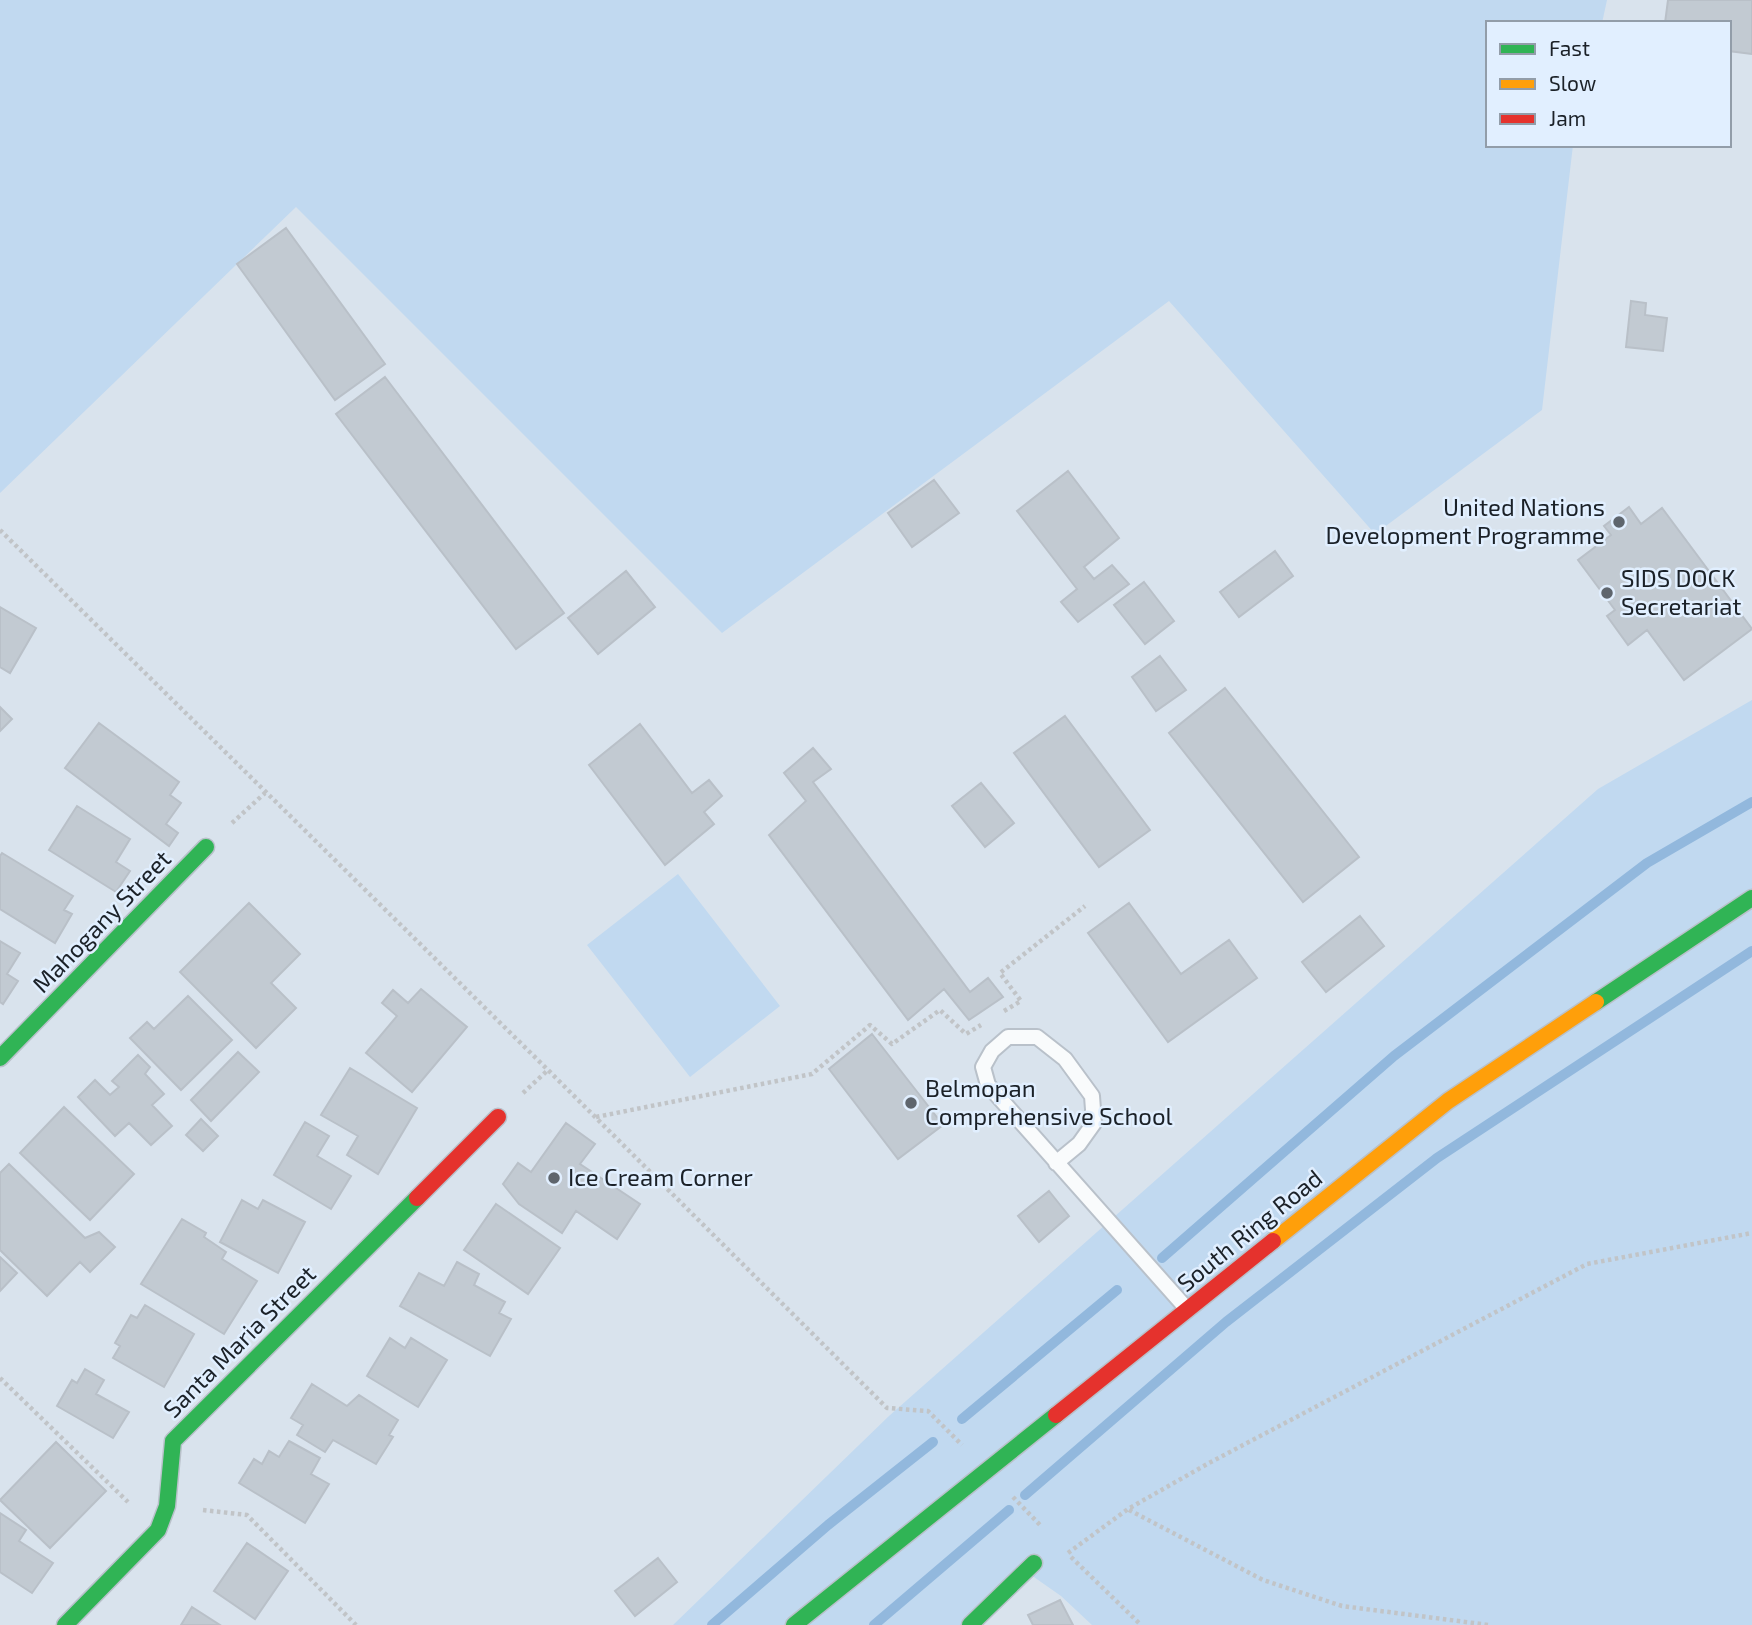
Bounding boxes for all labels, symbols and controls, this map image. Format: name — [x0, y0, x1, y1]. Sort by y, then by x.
legend — [1486, 21, 1731, 147]
text: Fast — [1549, 35, 1590, 60]
text: Slow — [1549, 70, 1596, 95]
text: Jam — [1549, 105, 1586, 130]
place label: United Nations Development Programme — [1326, 492, 1605, 549]
marker: United Nations Development Programme — [1611, 514, 1627, 530]
place label: SIDS DOCK Secretariat — [1621, 563, 1742, 620]
marker: SIDS DOCK Secretariat — [1599, 585, 1615, 601]
street label: Mahogany Street — [26, 844, 176, 998]
place label: Belmopan Comprehensive School — [925, 1073, 1173, 1130]
marker: Belmopan Comprehensive School — [903, 1095, 919, 1111]
place label: Ice Cream Corner — [568, 1162, 753, 1191]
street label: South Ring Road — [1171, 1163, 1327, 1297]
marker: Ice Cream Corner — [546, 1170, 562, 1186]
street label: Santa Maria Street — [157, 1259, 321, 1423]

